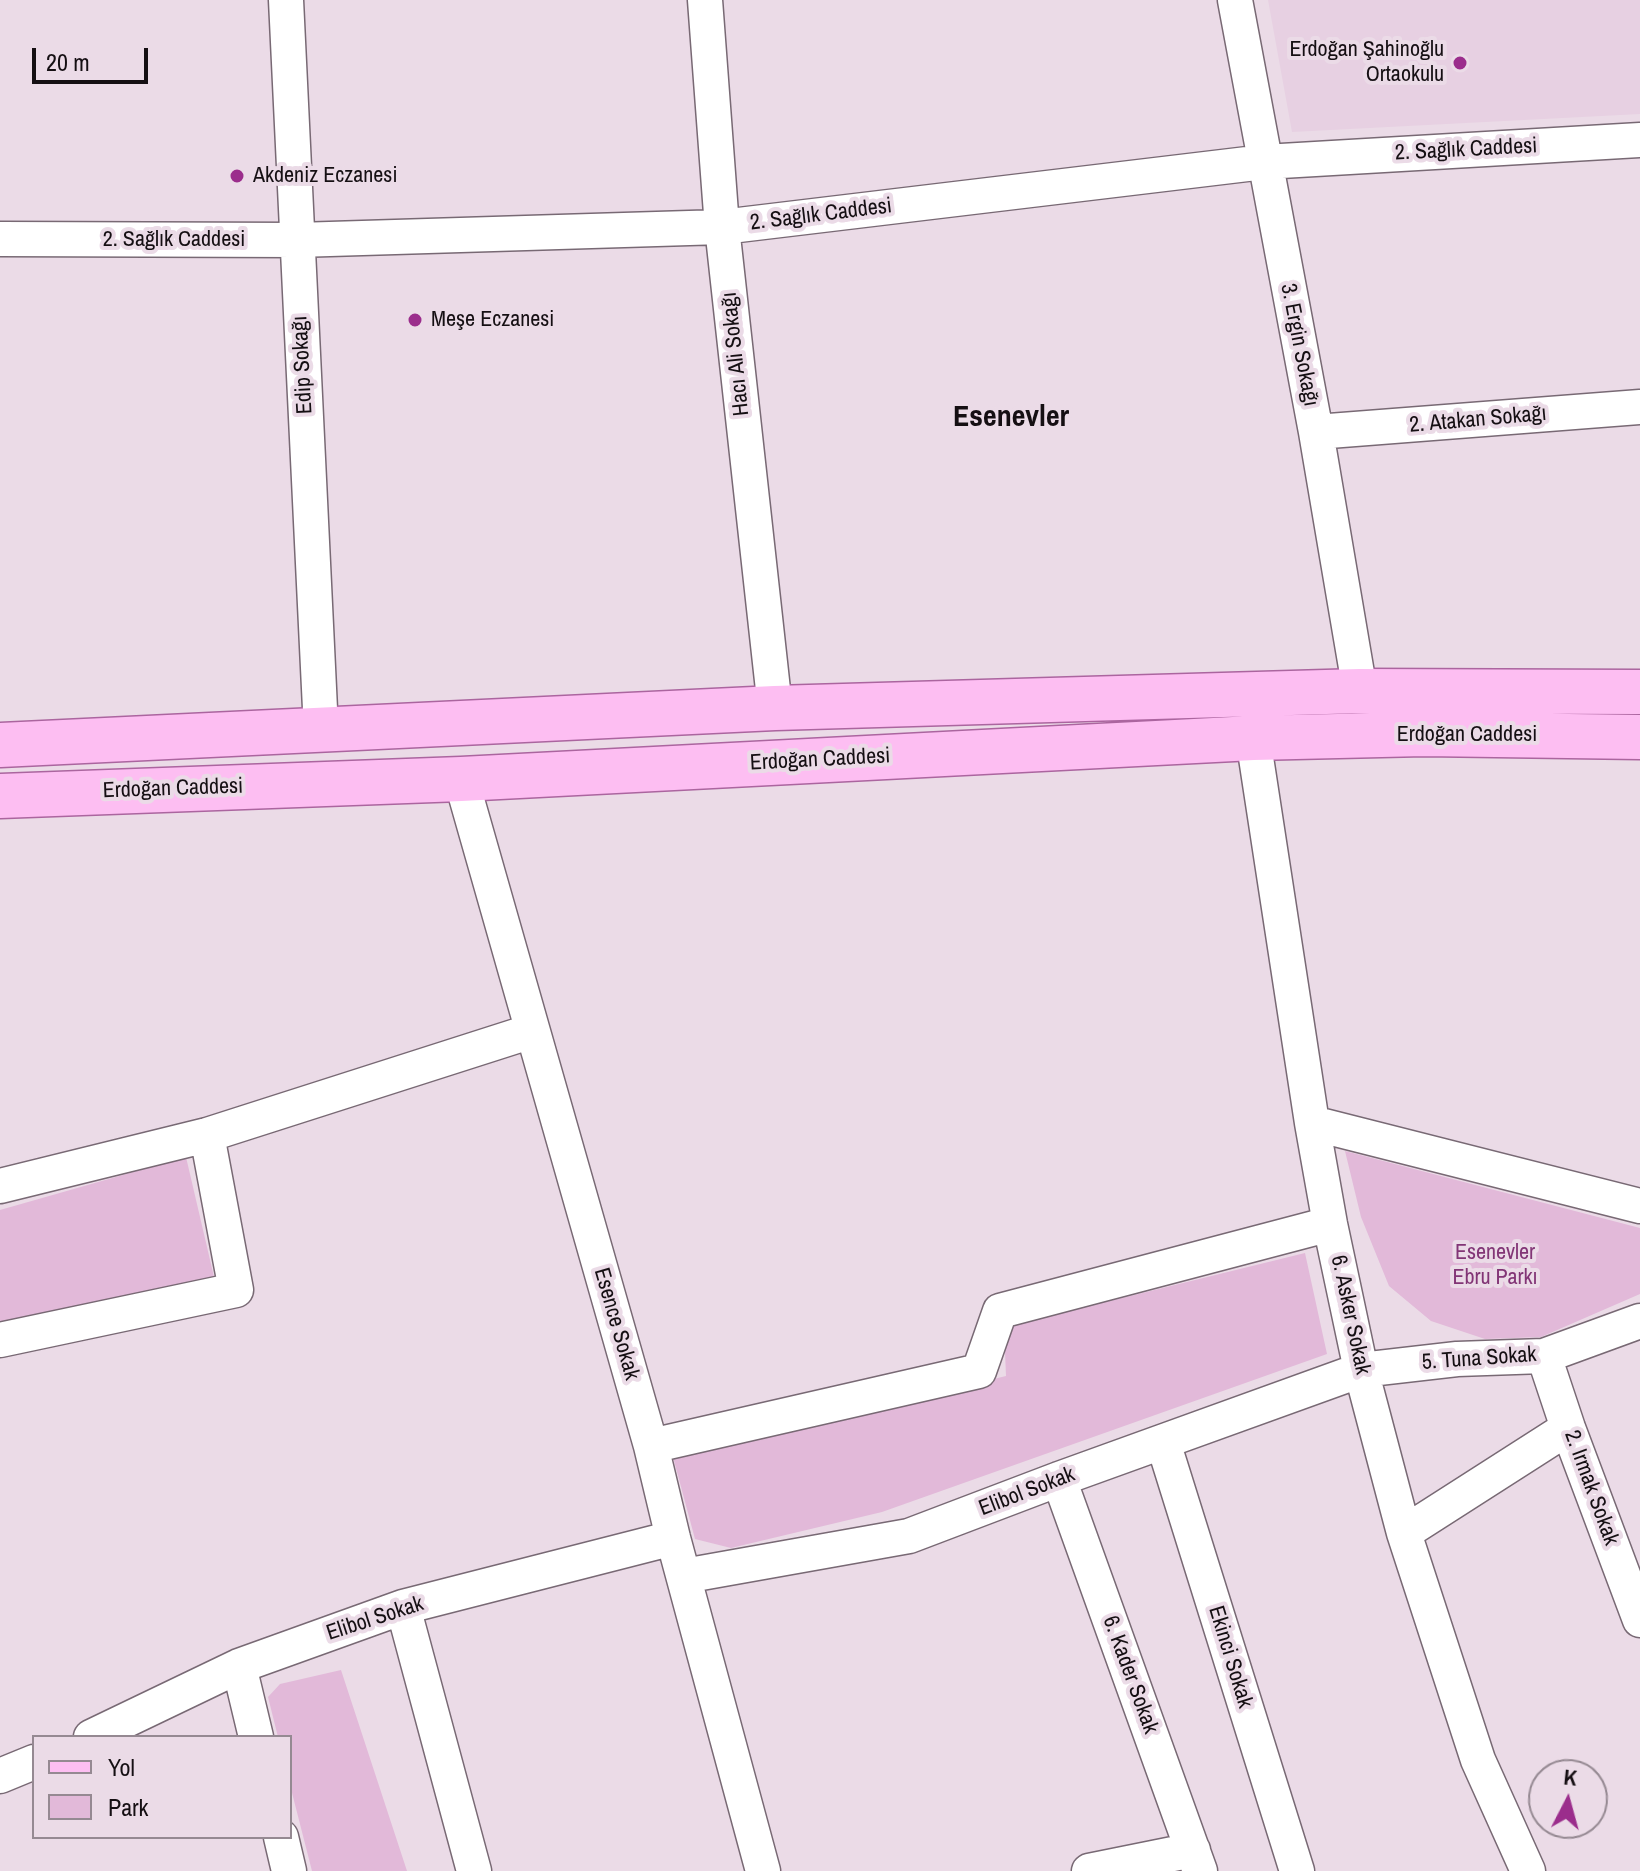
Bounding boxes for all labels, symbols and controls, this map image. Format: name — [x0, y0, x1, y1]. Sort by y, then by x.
scale bar — [36, 32, 152, 82]
place label: Erdoğan Şahinoğlu Ortaokulu — [1290, 37, 1444, 88]
text: 20 m — [46, 46, 90, 78]
marker: Erdoğan Şahinoğlu Ortaokulu — [1451, 54, 1469, 72]
street label: 2. Sağlık Caddesi — [1394, 133, 1538, 167]
place label: Akdeniz Eczanesi — [253, 163, 397, 189]
marker: Akdeniz Eczanesi — [228, 167, 246, 185]
street label: 2. Sağlık Caddesi — [749, 193, 893, 237]
street label: 2. Sağlık Caddesi — [103, 227, 245, 253]
street label: 3. Ergin Sokağı — [1274, 281, 1324, 409]
street label: Hacı Ali Sokağı — [716, 291, 756, 417]
place label: Meşe Eczanesi — [431, 307, 554, 333]
marker: Meşe Eczanesi — [406, 311, 424, 329]
street label: Edip Sokağı — [287, 315, 319, 415]
district label: Esenevler — [953, 400, 1069, 436]
street label: 2. Atakan Sokağı — [1408, 401, 1548, 439]
street label: Erdoğan Caddesi — [1397, 722, 1537, 748]
street label: Erdoğan Caddesi — [749, 743, 891, 777]
street label: Erdoğan Caddesi — [102, 773, 244, 805]
park label: Esenevler Ebru Parkı — [1452, 1240, 1538, 1292]
street label: 6. Asker Sokak — [1324, 1253, 1376, 1377]
street label: Esence Sokak — [587, 1265, 645, 1383]
street label: 5. Tuna Sokak — [1421, 1342, 1537, 1376]
street label: 2. Irmak Sokak — [1558, 1427, 1624, 1549]
street label: Elibol Sokak — [975, 1462, 1079, 1522]
street label: Elibol Sokak — [323, 1591, 427, 1647]
street label: Ekinci Sokak — [1202, 1603, 1258, 1711]
street label: 6. Kader Sokak — [1097, 1613, 1163, 1737]
legend — [32, 1735, 292, 1839]
text: Yol — [108, 1751, 135, 1783]
north arrow — [1528, 1759, 1608, 1839]
text: K — [1562, 1762, 1578, 1793]
text: Park — [108, 1791, 148, 1823]

